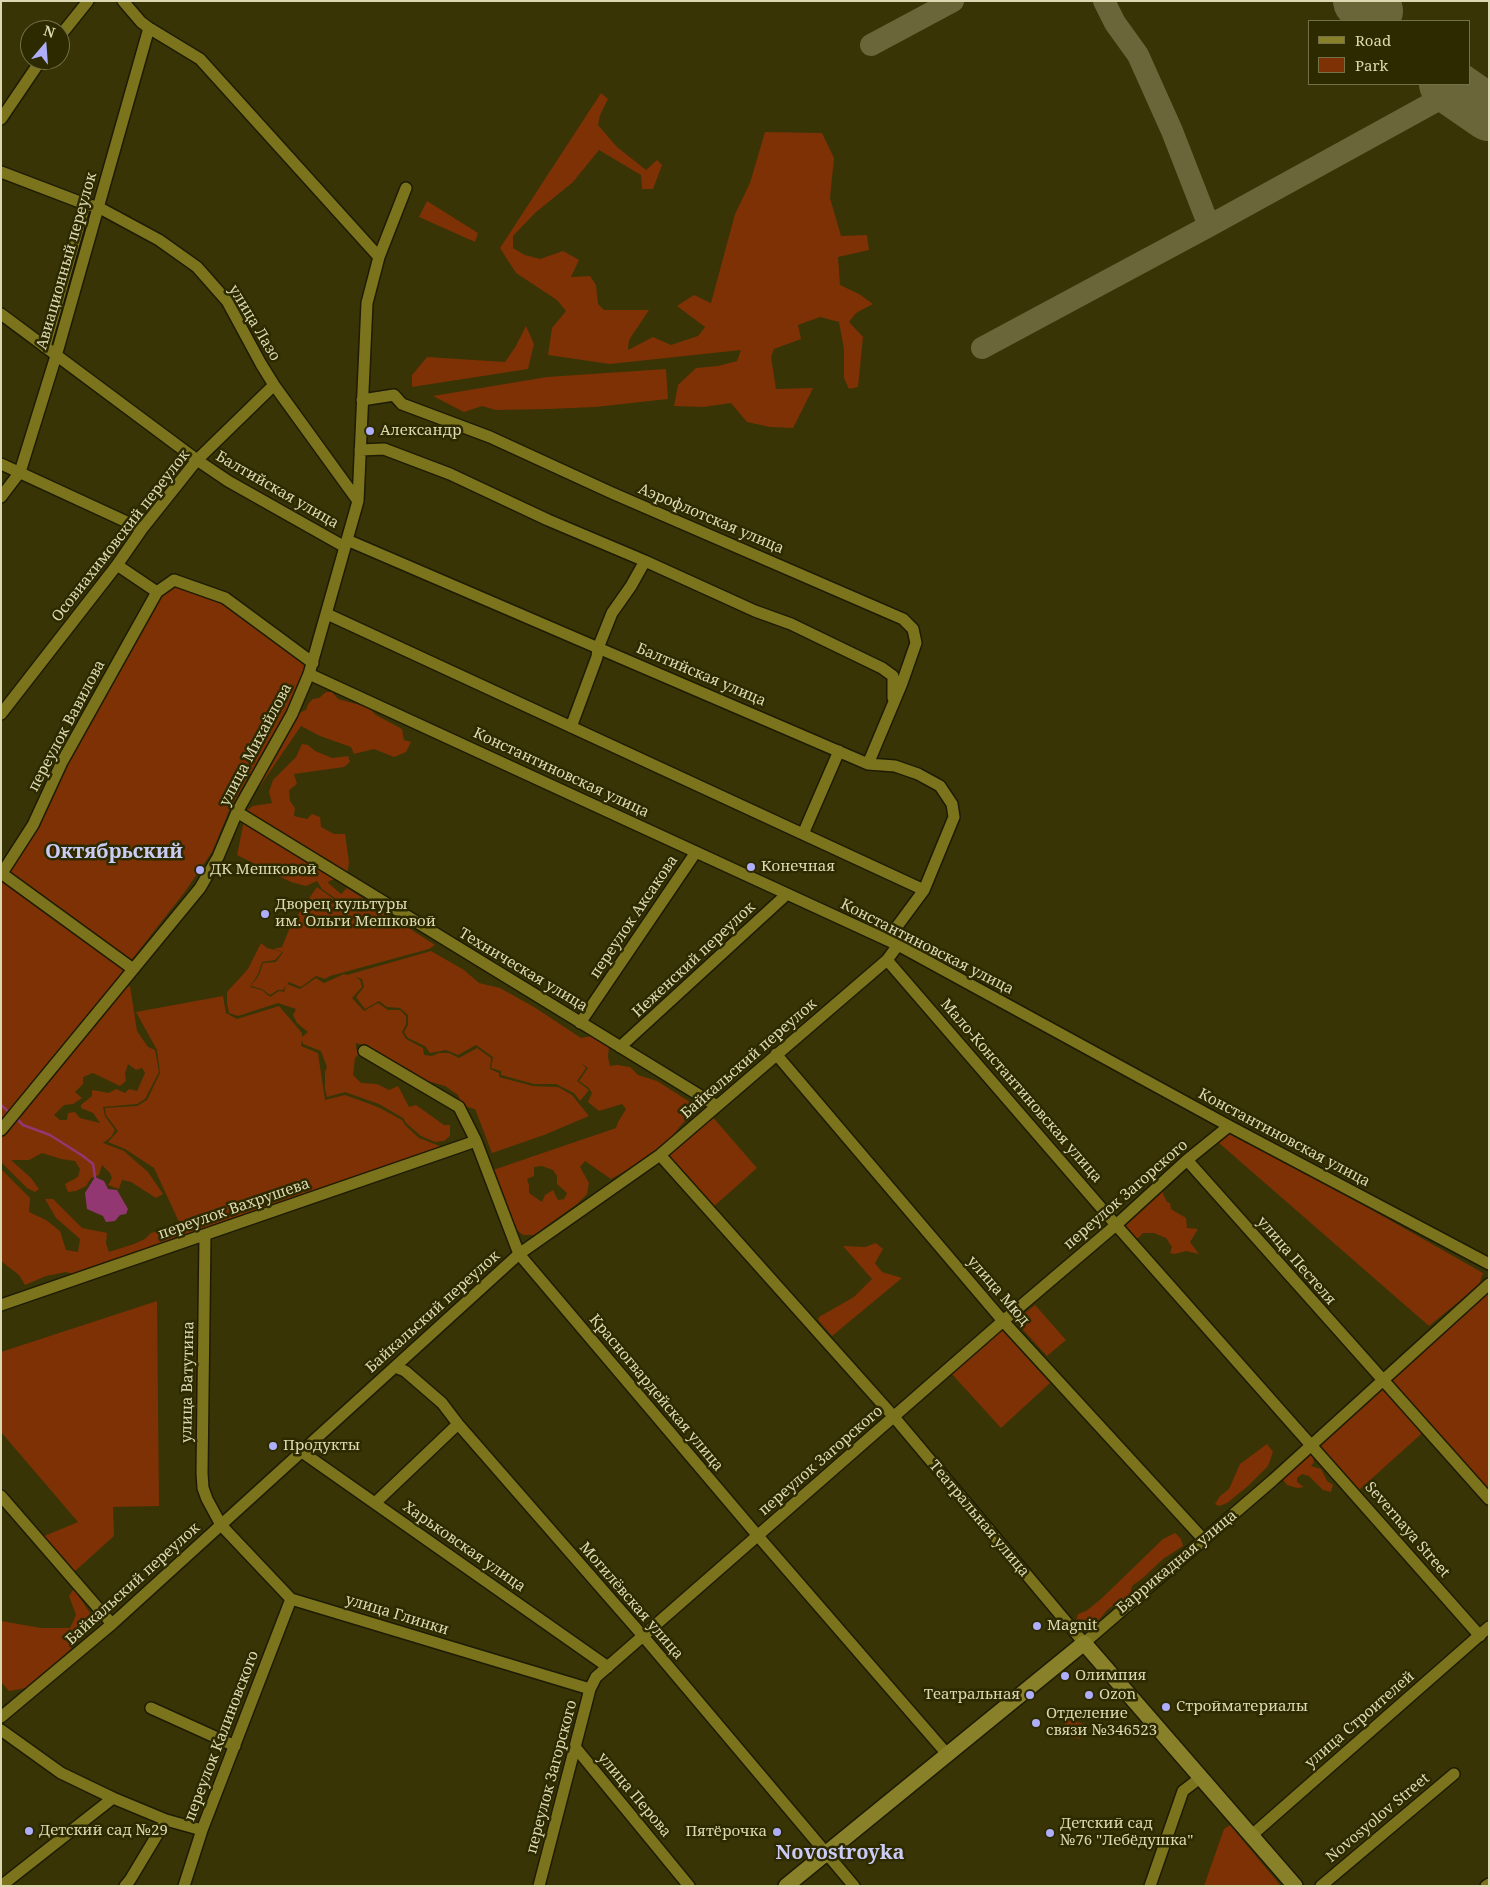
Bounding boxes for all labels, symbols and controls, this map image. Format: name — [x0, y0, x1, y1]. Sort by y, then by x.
north arrow — [20, 20, 70, 70]
text: N — [41, 20, 58, 42]
legend — [1308, 20, 1470, 85]
text: Road — [1355, 30, 1391, 50]
text: Park — [1355, 55, 1388, 75]
street label: Авиационный переулок — [33, 170, 101, 352]
street label: улица Лазо — [224, 282, 284, 364]
place label: Александр — [380, 422, 461, 440]
marker: Александр — [364, 425, 376, 437]
street label: Осовиахимовский переулок — [48, 446, 194, 626]
street label: Балтийская улица — [212, 447, 342, 533]
street label: Аэрофлотская улица — [635, 480, 787, 558]
street label: Балтийская улица — [634, 640, 768, 710]
street label: переулок Вавилова — [25, 657, 109, 795]
street label: улица Михайлова — [216, 680, 296, 810]
street label: Константиновская улица — [470, 724, 652, 822]
district label: Октябрьский — [45, 840, 183, 864]
street label: переулок Аксакова — [586, 852, 682, 982]
place label: Конечная — [761, 858, 835, 876]
place label: ДК Мешковой — [210, 861, 317, 879]
marker: Конечная — [745, 861, 757, 873]
marker: ДК Мешковой — [194, 864, 206, 876]
street label: Константиновская улица — [837, 895, 1017, 999]
place label: Дворец культуры им. Ольги Мешковой — [275, 896, 436, 931]
street label: Неженский переулок — [629, 898, 759, 1022]
marker: Дворец культуры им. Ольги Мешковой — [259, 908, 271, 920]
street label: Техническая улица — [455, 924, 591, 1016]
street label: Байкальский переулок — [677, 995, 821, 1123]
street label: Мало-Константиновская улица — [936, 996, 1106, 1186]
street label: Константиновская улица — [1195, 1085, 1373, 1191]
street label: переулок Загорского — [1060, 1136, 1192, 1254]
street label: переулок Вахрушева — [156, 1175, 312, 1243]
street label: улица Пестеля — [1253, 1213, 1339, 1309]
street label: Байкальский переулок — [362, 1247, 504, 1377]
street label: улица Мюд — [963, 1253, 1033, 1329]
street label: Красногвардейская улица — [585, 1311, 727, 1475]
street label: улица Ватутина — [178, 1321, 198, 1443]
street label: переулок Загорского — [755, 1402, 887, 1520]
place label: Продукты — [283, 1437, 360, 1455]
marker: Продукты — [267, 1440, 279, 1452]
street label: Театральная улица — [925, 1457, 1033, 1581]
street label: Severnaya Street — [1361, 1479, 1453, 1581]
street label: Харьковская улица — [399, 1498, 529, 1596]
street label: Баррикадная улица — [1113, 1506, 1241, 1618]
street label: Байкальский переулок — [62, 1519, 204, 1649]
street label: Могилёвская улица — [575, 1539, 687, 1663]
street label: улица Глинки — [343, 1591, 451, 1639]
place label: Magnit — [1047, 1617, 1097, 1635]
marker: Magnit — [1031, 1620, 1043, 1632]
street label: переулок Калиновского — [181, 1648, 263, 1824]
place label: Олимпия — [1075, 1667, 1146, 1685]
street label: улица Строителей — [1302, 1668, 1418, 1772]
marker: Олимпия — [1059, 1670, 1071, 1682]
place label: Театральная — [924, 1686, 1020, 1704]
place label: Ozon — [1099, 1686, 1136, 1704]
marker: Театральная — [1024, 1689, 1036, 1701]
marker: Ozon — [1083, 1689, 1095, 1701]
street label: переулок Загорского — [523, 1698, 581, 1856]
place label: Стройматериалы — [1176, 1698, 1308, 1716]
marker: Стройматериалы — [1160, 1701, 1172, 1713]
place label: Отделение связи №346523 — [1046, 1705, 1157, 1740]
marker: Отделение связи №346523 — [1030, 1717, 1042, 1729]
street label: улица Перова — [593, 1749, 675, 1841]
street label: Novosyolov Street — [1323, 1770, 1433, 1866]
place label: Детский сад №76 "Лебёдушка" — [1060, 1815, 1193, 1850]
place label: Детский сад №29 — [39, 1822, 168, 1840]
place label: Пятёрочка — [686, 1823, 767, 1841]
marker: Детский сад №29 — [23, 1825, 35, 1837]
marker: Пятёрочка — [771, 1826, 783, 1838]
marker: Детский сад №76 "Лебёдушка" — [1044, 1827, 1056, 1839]
district label: Novostroyka — [776, 1841, 904, 1865]

